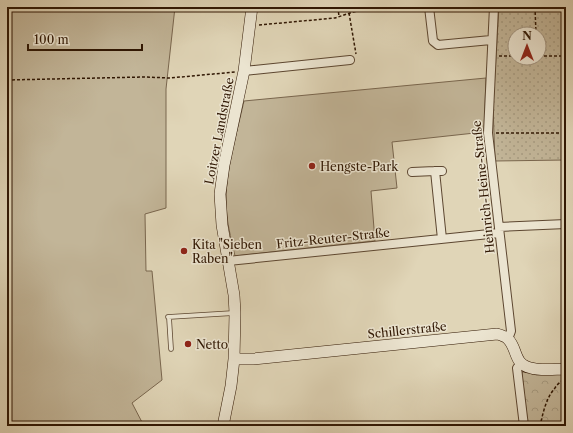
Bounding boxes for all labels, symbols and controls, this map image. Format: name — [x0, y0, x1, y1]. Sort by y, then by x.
scale bar — [28, 26, 142, 52]
north arrow — [507, 26, 547, 66]
text: N — [522, 29, 532, 43]
text: 100 m — [34, 32, 69, 47]
street label: Loitzer Landstraße — [201, 76, 237, 186]
street label: Heinrich-Heine-Straße — [469, 119, 497, 254]
place label: Hengste-Park — [320, 159, 399, 174]
marker: Hengste-Park — [307, 161, 317, 171]
street label: Fritz-Reuter-Straße — [276, 225, 391, 251]
place label: Kita "Sieben Raben" — [192, 237, 262, 266]
marker: Kita "Sieben Raben" — [179, 246, 189, 256]
street label: Schillerstraße — [367, 318, 448, 342]
place label: Netto — [196, 337, 228, 352]
marker: Netto — [183, 339, 193, 349]

